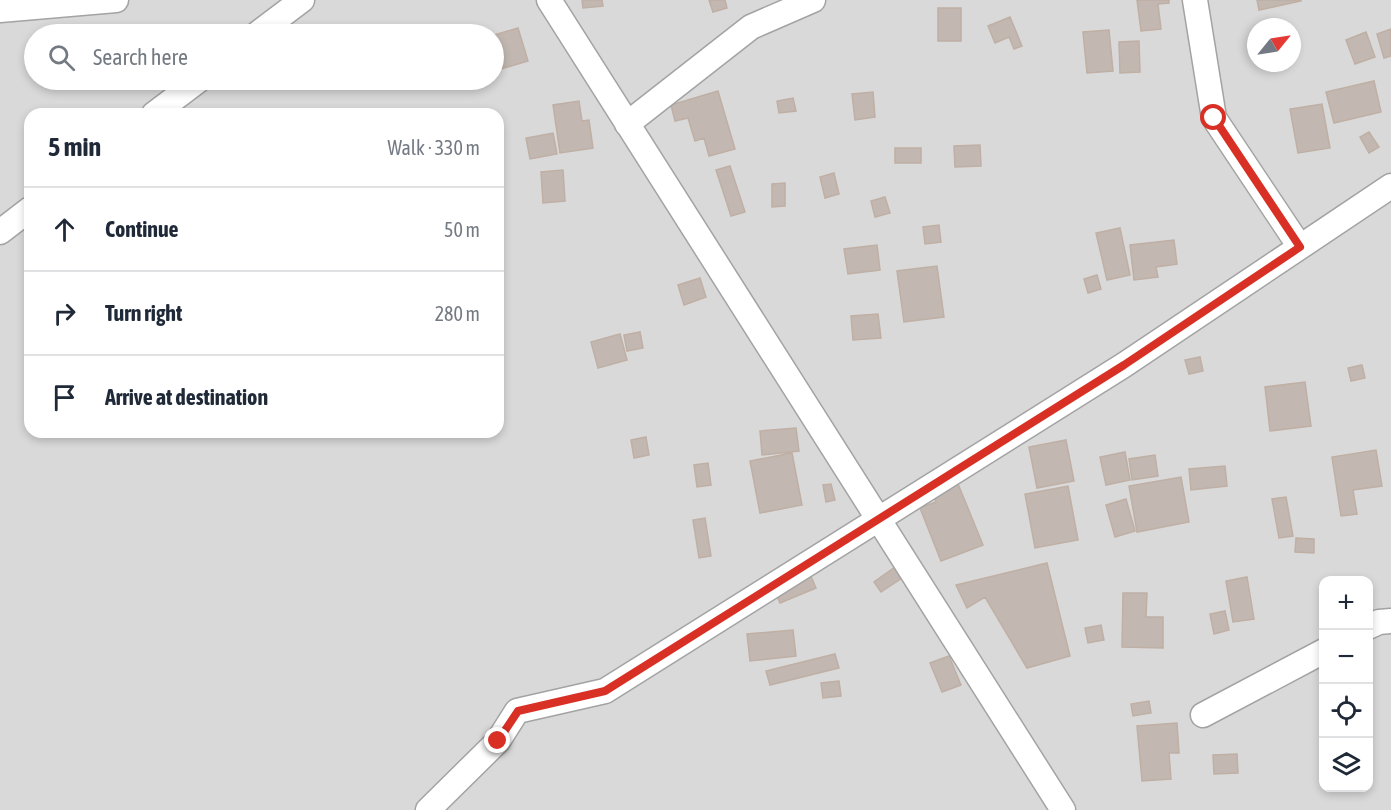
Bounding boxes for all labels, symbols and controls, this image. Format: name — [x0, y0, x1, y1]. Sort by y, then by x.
north arrow — [1247, 18, 1301, 72]
search box — [24, 24, 504, 90]
icon: search — [45, 41, 78, 74]
text: Search here — [93, 44, 188, 70]
route start — [1200, 104, 1226, 130]
text: 5 min — [48, 132, 101, 162]
text: Walk · 330 m — [388, 136, 480, 159]
icon: ahead — [48, 213, 81, 246]
text: Continue — [105, 216, 179, 242]
text: 50 m — [444, 218, 480, 241]
icon: right — [48, 297, 81, 330]
text: Turn right — [105, 300, 182, 326]
text: 280 m — [435, 302, 480, 325]
icon: arrive — [48, 381, 81, 414]
text: Arrive at destination — [105, 384, 268, 410]
map controls — [1319, 576, 1373, 792]
button: + — [1319, 576, 1373, 630]
button: − — [1319, 630, 1373, 684]
button: locate — [1319, 684, 1373, 738]
route end — [484, 727, 510, 753]
button: layers — [1319, 738, 1373, 792]

